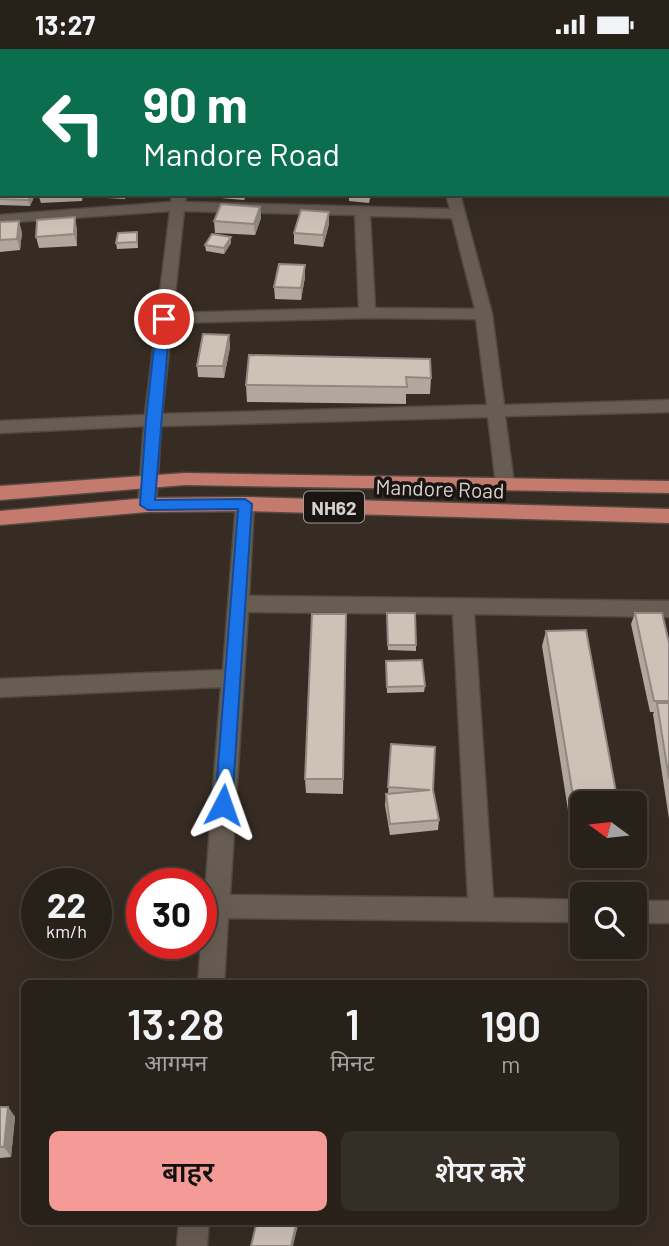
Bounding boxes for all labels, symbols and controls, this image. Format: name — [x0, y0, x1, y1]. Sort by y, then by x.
text: 13:27 — [35, 9, 95, 40]
text: 90 m — [143, 74, 248, 133]
icon: left — [28, 77, 119, 168]
text: Mandore Road — [143, 134, 340, 172]
pin — [134, 289, 194, 349]
icon: arrive — [145, 300, 183, 338]
street label: Mandore Road — [375, 473, 505, 503]
road number: NH62 — [304, 491, 364, 523]
position arrow — [186, 768, 260, 842]
north arrow — [570, 791, 648, 868]
map controls — [570, 791, 647, 959]
speed limit sign: 30 — [126, 868, 217, 959]
button: search — [570, 882, 647, 959]
text: 22 — [47, 883, 86, 925]
text: km/h — [46, 920, 87, 942]
text: 13:28 — [127, 998, 224, 1048]
text: 1 — [345, 998, 360, 1048]
text: 190 — [480, 1000, 541, 1050]
text: आगमन — [144, 1048, 207, 1076]
text: मिनट — [330, 1048, 374, 1076]
text: m — [501, 1050, 520, 1078]
button: बाहर — [49, 1131, 327, 1211]
button: शेयर करें — [341, 1131, 619, 1211]

